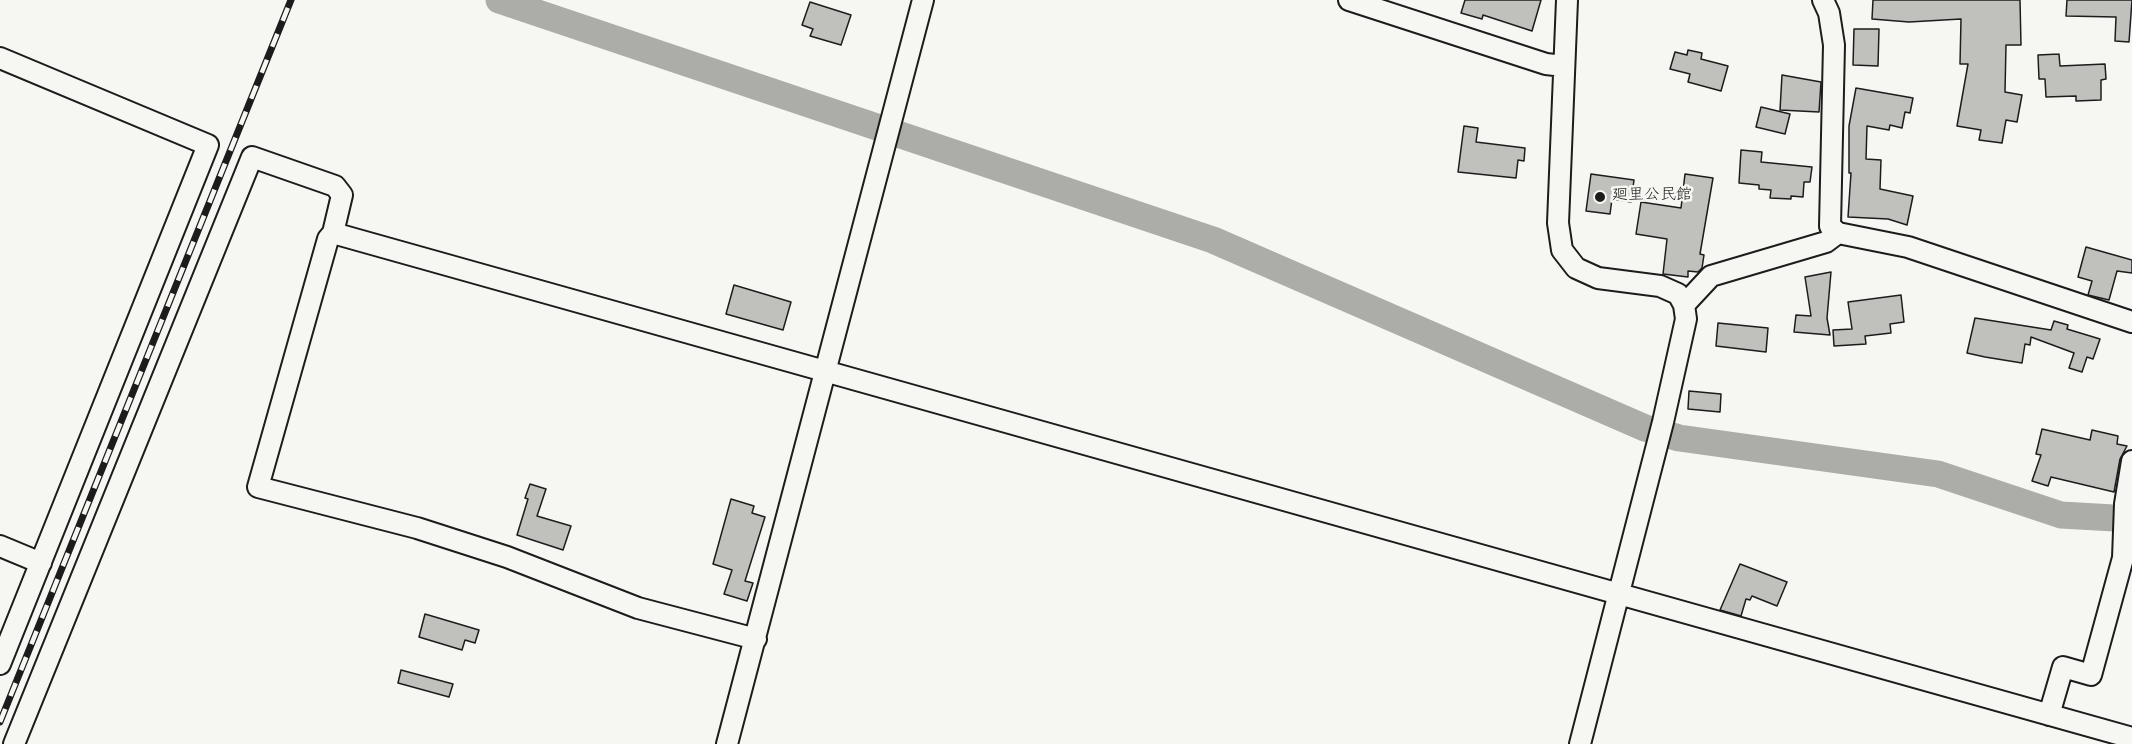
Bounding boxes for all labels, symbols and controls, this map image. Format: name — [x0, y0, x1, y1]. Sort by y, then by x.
place label: 廻里公民館 — [1612, 187, 1692, 207]
marker: 廻里公民館 — [1593, 190, 1607, 204]

